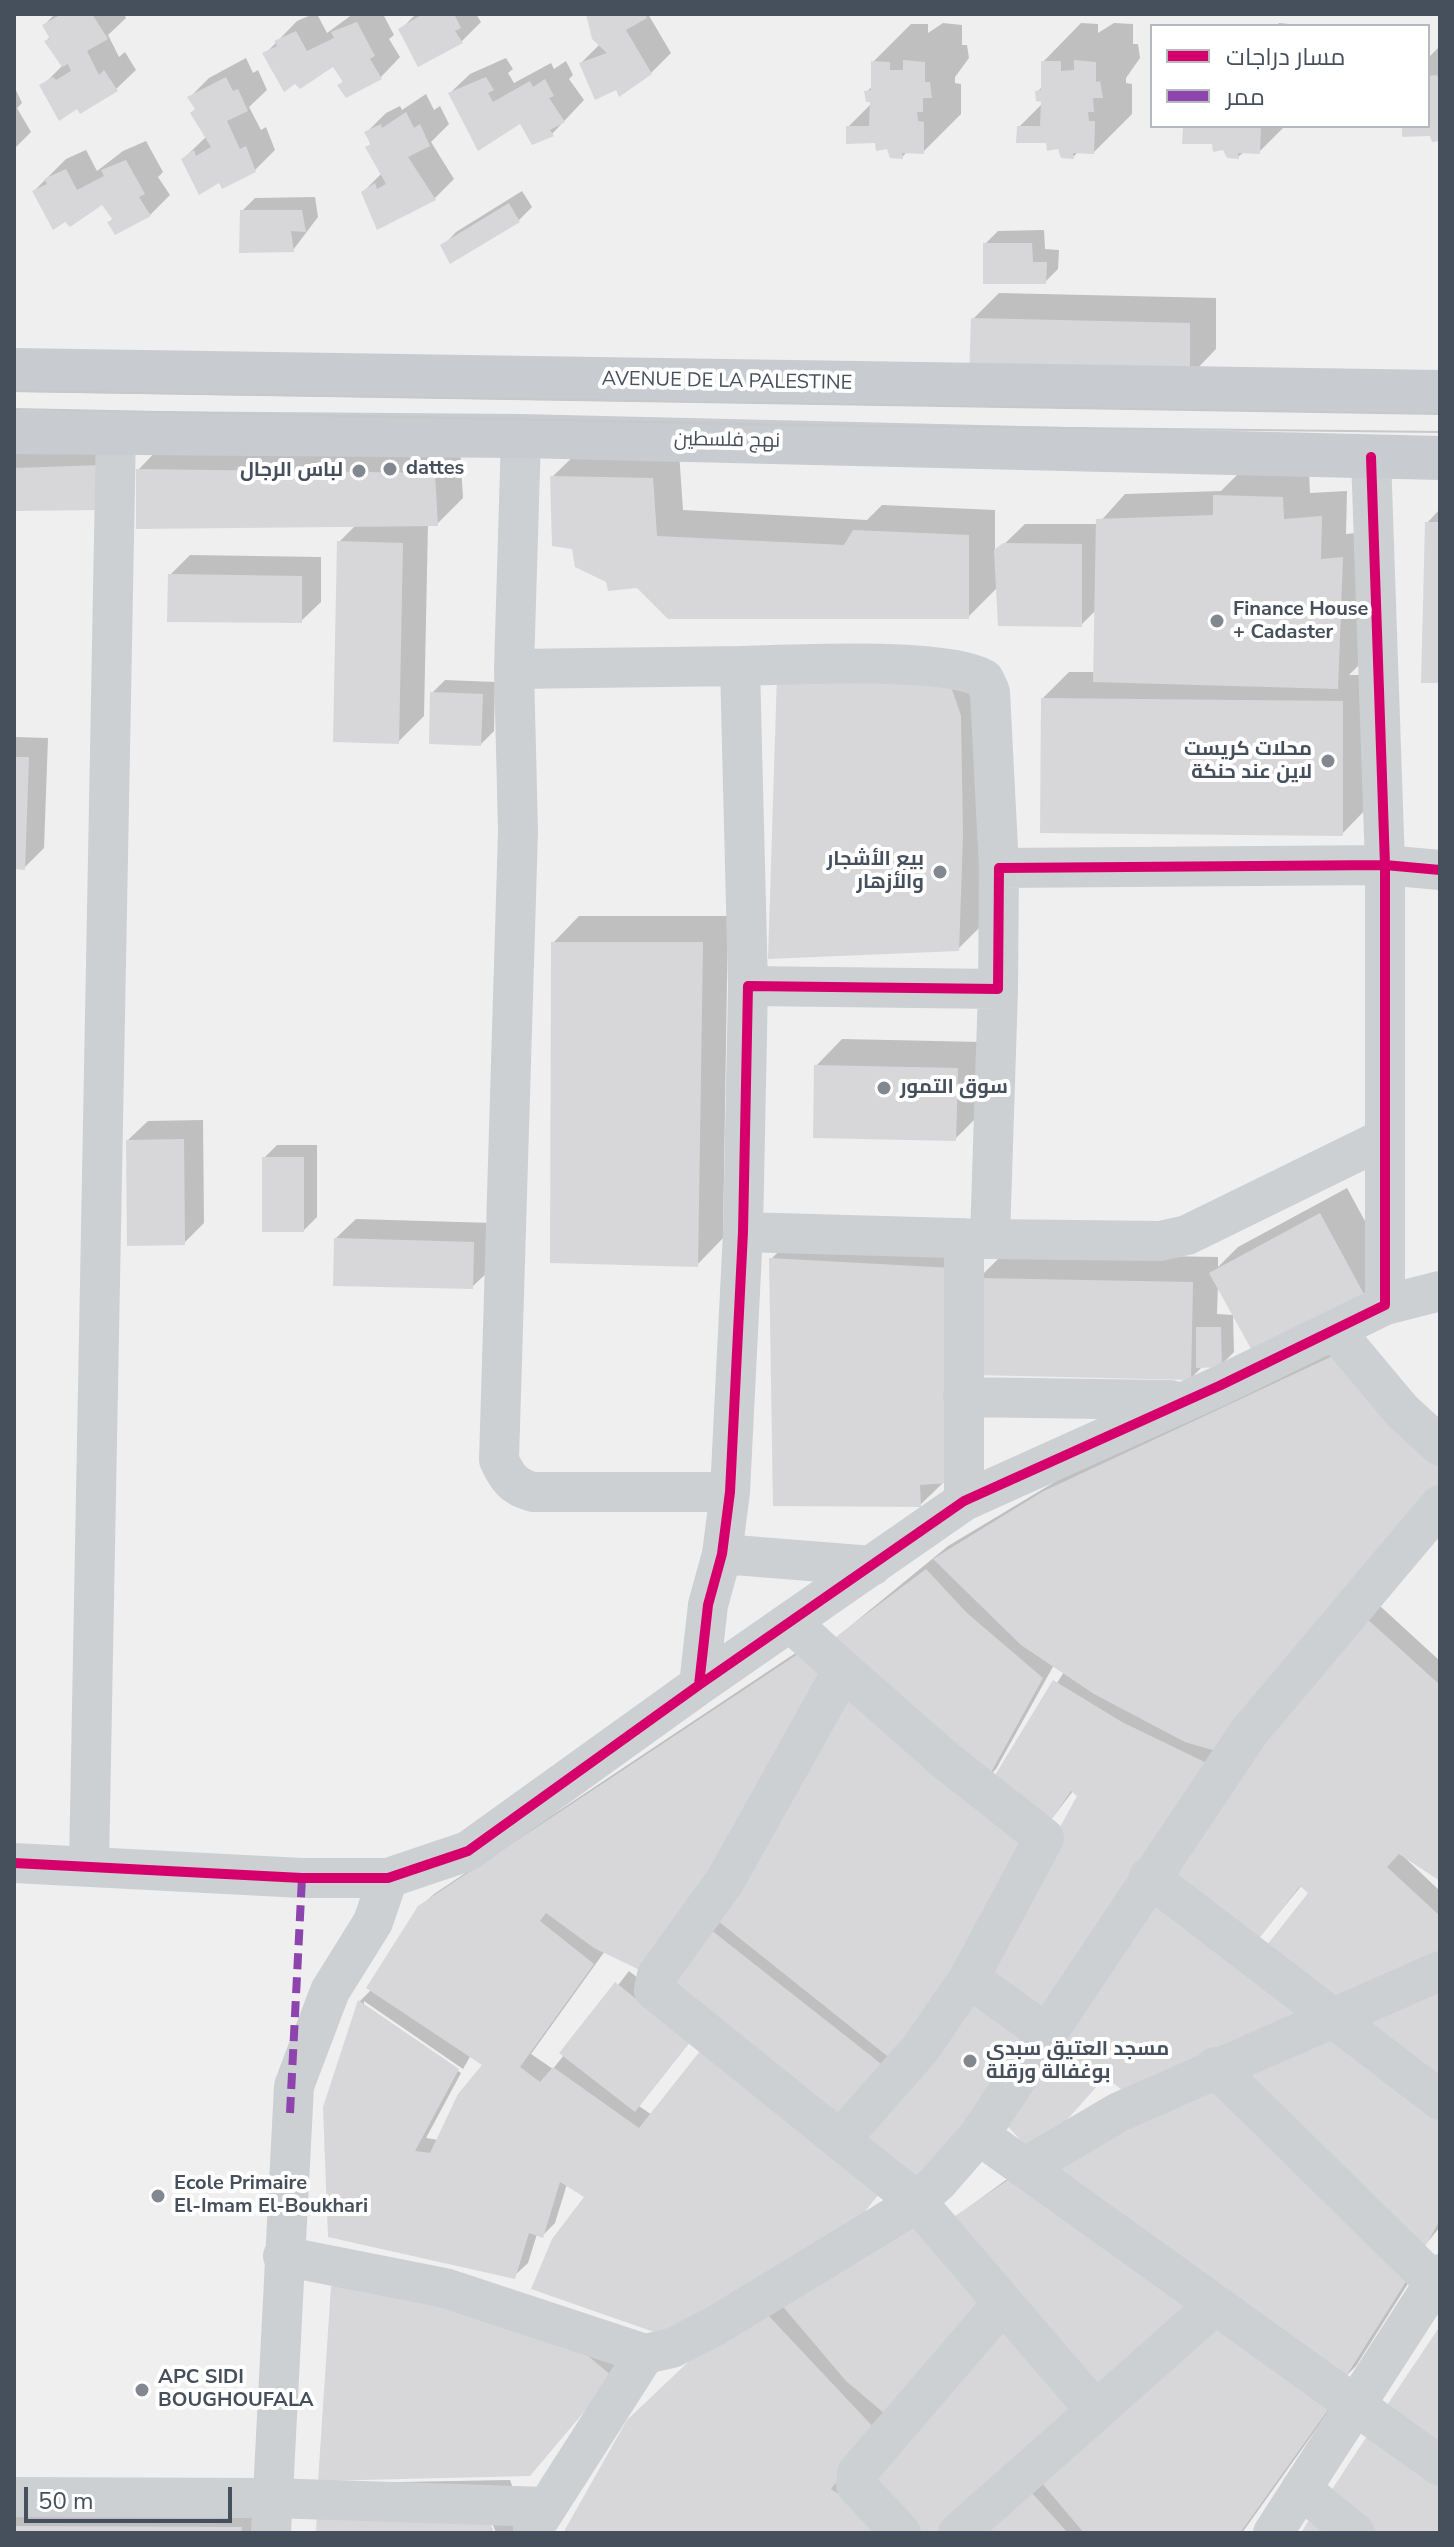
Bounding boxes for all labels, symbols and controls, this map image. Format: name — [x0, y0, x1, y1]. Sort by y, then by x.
legend — [1150, 24, 1430, 128]
text: مسار دراجات — [1226, 41, 1345, 73]
text: ممر — [1226, 81, 1265, 113]
street label: AVENUE DE LA PALESTINE — [601, 368, 853, 396]
street label: نهج فلسطين — [674, 428, 780, 454]
place label: dattes — [406, 457, 464, 481]
place label: لباس الرجال — [240, 459, 343, 483]
marker: dattes — [381, 460, 399, 478]
marker: لباس الرجال — [350, 462, 368, 480]
place label: Finance House + Cadaster — [1233, 598, 1368, 645]
marker: Finance House + Cadaster — [1208, 612, 1226, 630]
place label: محلات كريست لاين عند حنكة — [1184, 738, 1312, 785]
marker: محلات كريست لاين عند حنكة — [1319, 752, 1337, 770]
place label: بيع الأشجار والأزهار — [827, 848, 924, 895]
marker: بيع الأشجار والأزهار — [931, 863, 949, 881]
place label: سوق التمور — [900, 1076, 1008, 1100]
marker: سوق التمور — [875, 1079, 893, 1097]
place label: مسجد العتيق سبدي بوغفالة ورقلة — [986, 2038, 1169, 2085]
marker: مسجد العتيق سبدي بوغفالة ورقلة — [961, 2052, 979, 2070]
place label: Ecole Primaire El-Imam El-Boukhari — [174, 2172, 368, 2219]
marker: Ecole Primaire El-Imam El-Boukhari — [149, 2187, 167, 2205]
place label: APC SIDI BOUGHOUFALA — [158, 2366, 314, 2413]
marker: APC SIDI BOUGHOUFALA — [133, 2381, 151, 2399]
scale bar — [28, 2471, 236, 2521]
text: 50 m — [38, 2485, 94, 2517]

